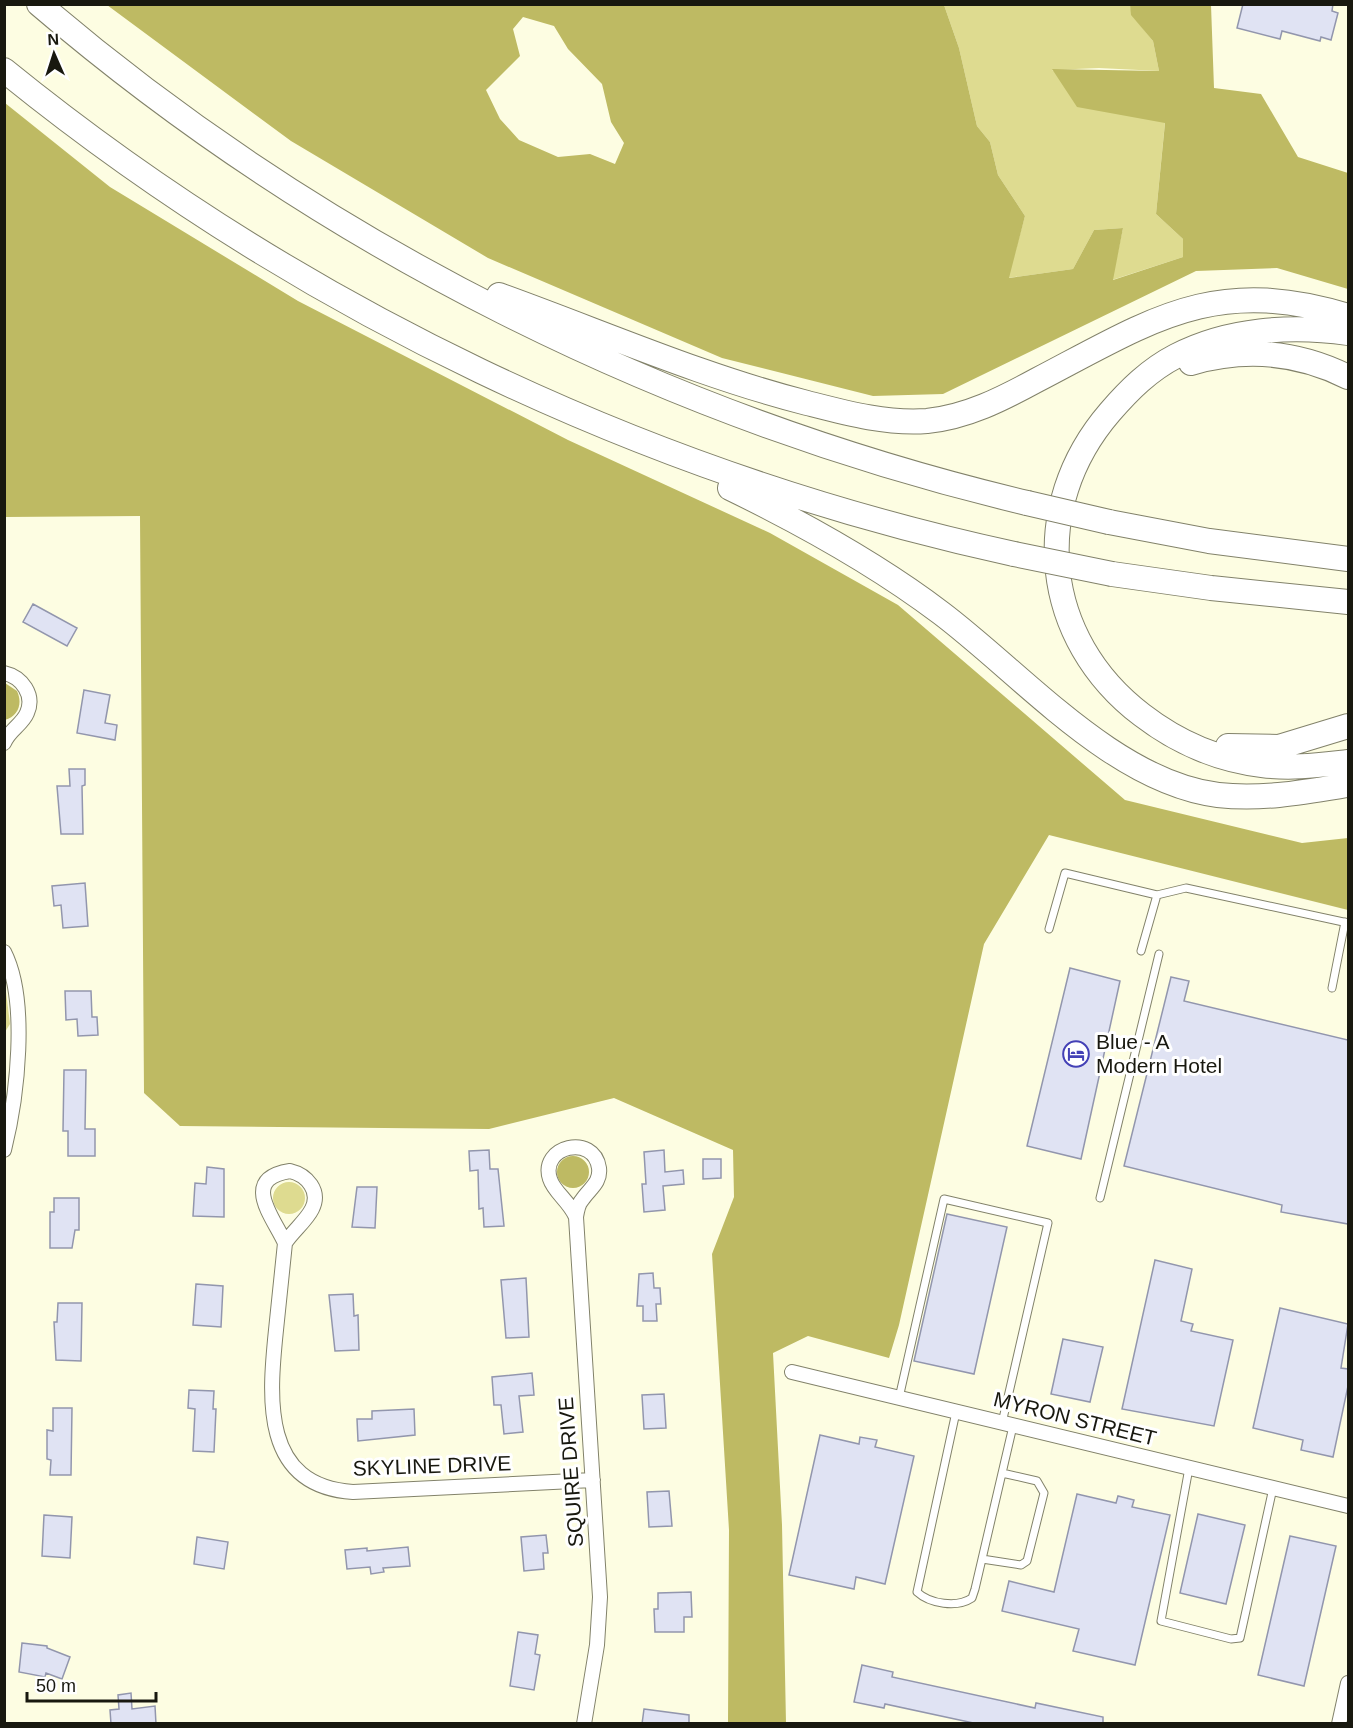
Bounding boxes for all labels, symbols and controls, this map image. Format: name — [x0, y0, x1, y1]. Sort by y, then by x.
north arrow — [24, 24, 84, 84]
text: N — [47, 31, 59, 48]
place label: Blue - A Modern Hotel — [1096, 1030, 1222, 1077]
hotel icon: Blue - A Modern Hotel — [1061, 1039, 1091, 1069]
street label: MYRON STREET — [991, 1387, 1159, 1450]
street label: SQUIRE DRIVE — [554, 1396, 587, 1548]
street label: SKYLINE DRIVE — [352, 1451, 512, 1480]
scale bar — [27, 1665, 156, 1703]
text: 50 m — [36, 1676, 76, 1696]

